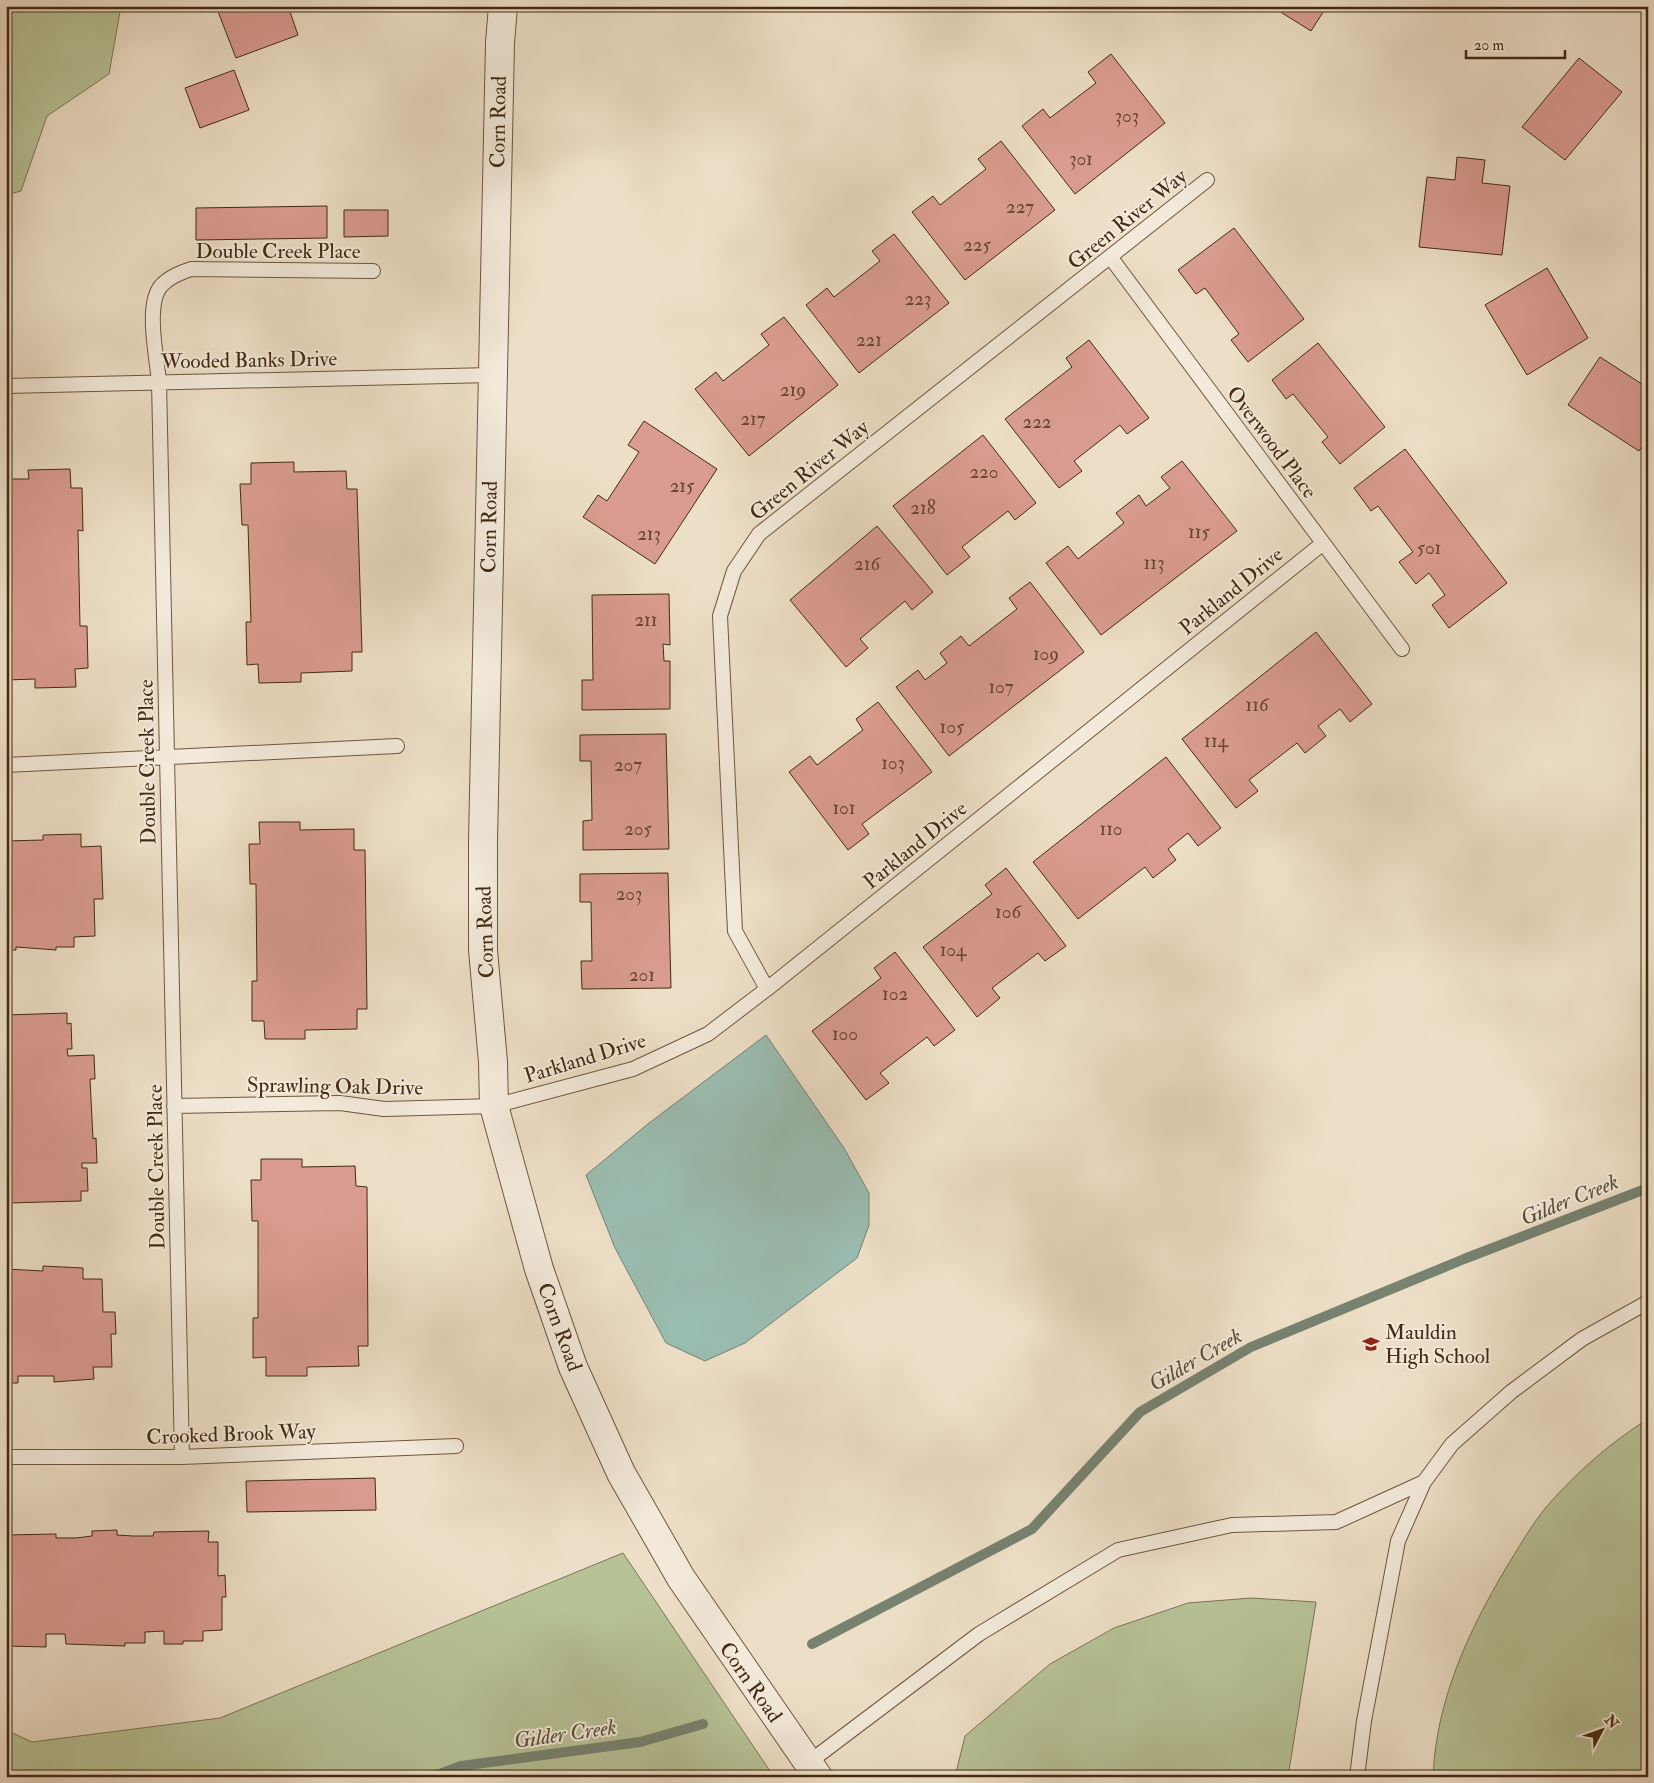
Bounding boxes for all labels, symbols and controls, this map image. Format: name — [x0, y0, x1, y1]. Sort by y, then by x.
scale bar — [1466, 28, 1565, 60]
text: 20 m — [1474, 36, 1504, 55]
street label: Corn Road — [484, 75, 513, 168]
house number: 303 — [1115, 104, 1139, 128]
house number: 301 — [1069, 147, 1093, 171]
street label: Green River Way — [1062, 163, 1193, 276]
house number: 227 — [1006, 195, 1034, 219]
house number: 225 — [963, 233, 991, 257]
street label: Double Creek Place — [195, 238, 361, 265]
house number: 223 — [905, 287, 931, 311]
house number: 221 — [856, 328, 882, 352]
street label: Wooded Banks Drive — [160, 345, 338, 376]
house number: 219 — [780, 378, 806, 402]
street label: Overwood Place — [1221, 381, 1323, 504]
house number: 217 — [740, 407, 766, 431]
house number: 222 — [1023, 410, 1051, 434]
street label: Green River Way — [744, 414, 875, 527]
house number: 220 — [969, 460, 999, 484]
house number: 215 — [670, 474, 695, 498]
street label: Corn Road — [475, 480, 504, 573]
house number: 218 — [910, 496, 936, 520]
house number: 115 — [1188, 520, 1211, 544]
house number: 213 — [637, 522, 661, 546]
house number: 501 — [1417, 536, 1441, 560]
street label: Parkland Drive — [1174, 541, 1289, 641]
house number: 113 — [1144, 551, 1164, 575]
house number: 216 — [854, 552, 881, 576]
house number: 211 — [634, 608, 658, 632]
house number: 109 — [1033, 642, 1059, 666]
house number: 107 — [988, 675, 1014, 699]
street label: Double Creek Place — [133, 679, 162, 845]
house number: 116 — [1245, 693, 1270, 717]
house number: 105 — [940, 715, 965, 739]
house number: 114 — [1204, 729, 1229, 753]
house number: 103 — [881, 751, 905, 775]
house number: 207 — [614, 753, 642, 777]
street label: Parkland Drive — [858, 795, 973, 895]
house number: 101 — [832, 796, 856, 820]
house number: 205 — [624, 817, 653, 841]
house number: 110 — [1099, 817, 1123, 841]
house number: 203 — [616, 882, 642, 906]
street label: Corn Road — [470, 885, 501, 979]
house number: 106 — [995, 900, 1022, 924]
house number: 104 — [940, 938, 967, 962]
house number: 201 — [629, 963, 655, 987]
house number: 102 — [882, 982, 908, 1006]
house number: 100 — [832, 1022, 858, 1046]
street label: Parkland Drive — [521, 1027, 649, 1090]
street label: Sprawling Oak Drive — [247, 1071, 423, 1102]
street label: Double Creek Place — [142, 1084, 171, 1250]
water label: Gilder Creek — [1516, 1168, 1622, 1232]
street label: Corn Road — [531, 1279, 588, 1376]
place label: Mauldin High School — [1385, 1319, 1491, 1370]
water label: Gilder Creek — [1144, 1322, 1247, 1398]
school or university icon: Mauldin High School — [1361, 1334, 1381, 1354]
street label: Crooked Brook Way — [146, 1418, 317, 1451]
street label: Corn Road — [713, 1637, 789, 1728]
north arrow — [1576, 1706, 1626, 1756]
text: N — [1600, 1711, 1622, 1732]
water label: Gilder Creek — [512, 1713, 618, 1755]

